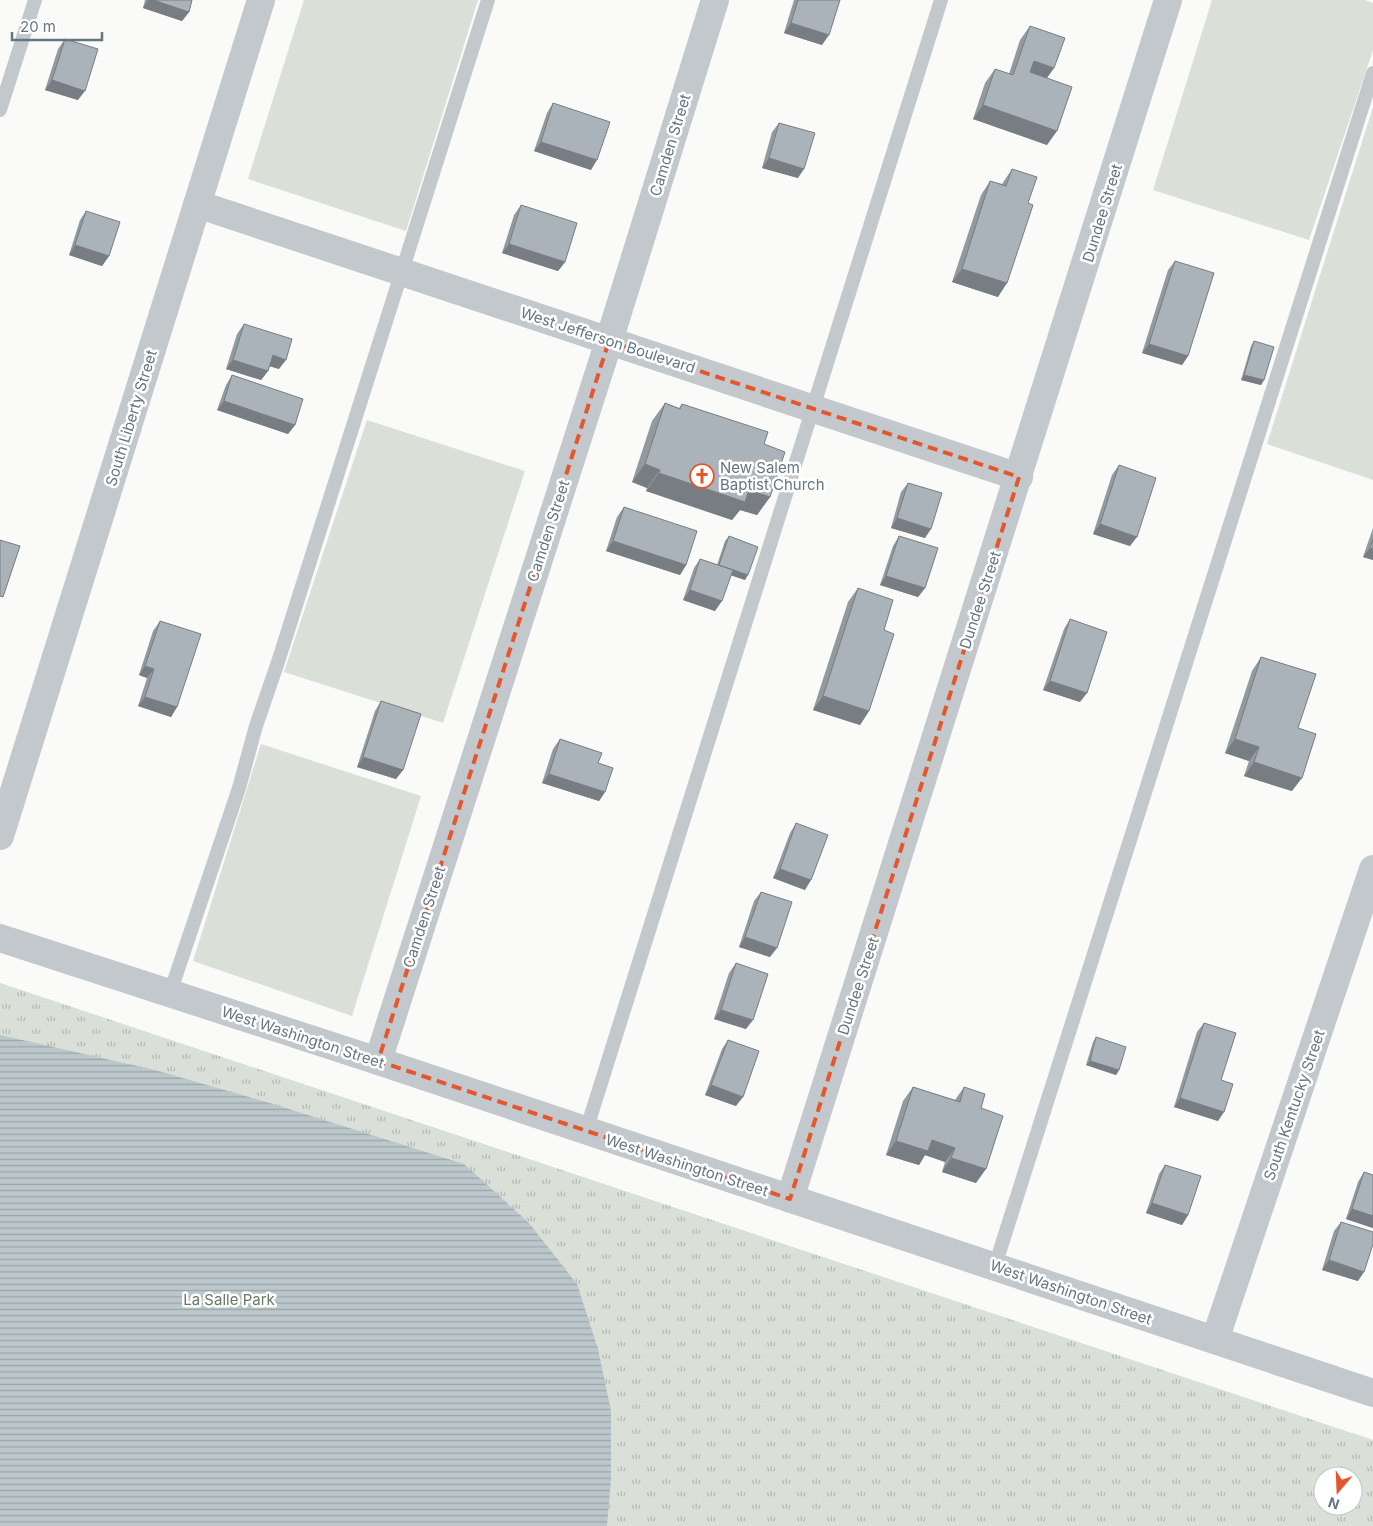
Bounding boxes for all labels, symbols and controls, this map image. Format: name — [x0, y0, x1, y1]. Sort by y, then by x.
scale bar — [12, 10, 102, 42]
text: 20 m — [20, 17, 56, 36]
street label: Camden Street — [645, 92, 695, 198]
street label: Dundee Street — [1078, 161, 1126, 264]
street label: West Jefferson Boulevard — [518, 303, 698, 377]
street label: South Liberty Street — [101, 347, 161, 488]
place label: New Salem Baptist Church — [720, 458, 825, 494]
church icon: New Salem Baptist Church — [689, 463, 715, 489]
street label: Camden Street — [523, 478, 573, 584]
street label: Dundee Street — [955, 549, 1005, 651]
street label: Camden Street — [399, 864, 449, 970]
street label: Dundee Street — [833, 935, 883, 1037]
street label: West Washington Street — [219, 1002, 387, 1072]
street label: South Kentucky Street — [1259, 1027, 1329, 1183]
street label: West Washington Street — [603, 1130, 771, 1200]
street label: West Washington Street — [988, 1255, 1154, 1329]
park label: La Salle Park — [183, 1290, 276, 1309]
north arrow — [1313, 1466, 1363, 1516]
text: N — [1326, 1494, 1341, 1514]

